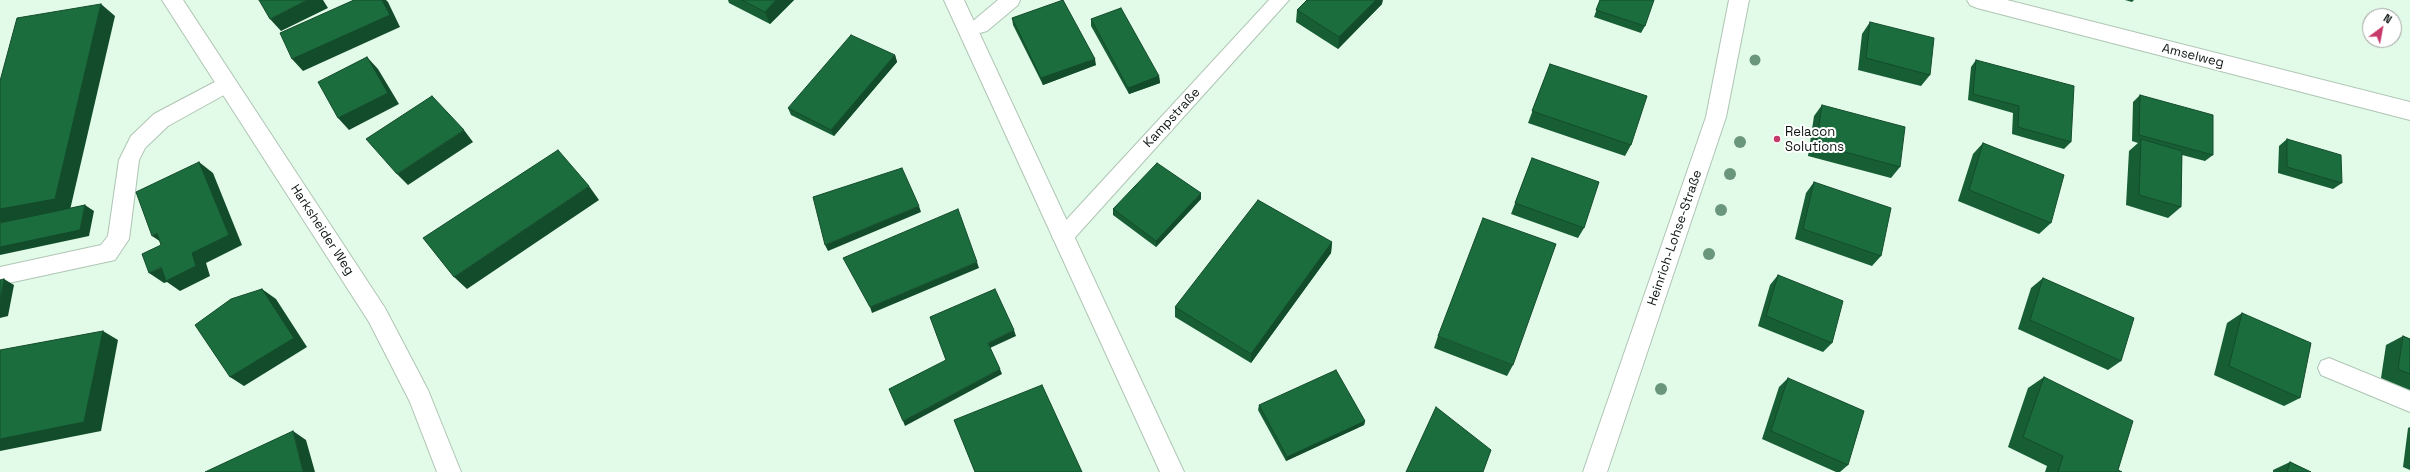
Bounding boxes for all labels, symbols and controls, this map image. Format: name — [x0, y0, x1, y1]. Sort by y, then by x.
north arrow — [2362, 8, 2402, 48]
text: N — [2381, 11, 2395, 27]
street label: Amselweg — [2160, 41, 2226, 71]
street label: Kampstraße — [1140, 85, 1204, 151]
place label: Relacon Solutions — [1785, 124, 1844, 155]
marker: Relacon Solutions — [1772, 134, 1782, 144]
street label: Heinrich-Lohse-Straße — [1644, 168, 1706, 308]
street label: Harksheider Weg — [287, 182, 357, 278]

